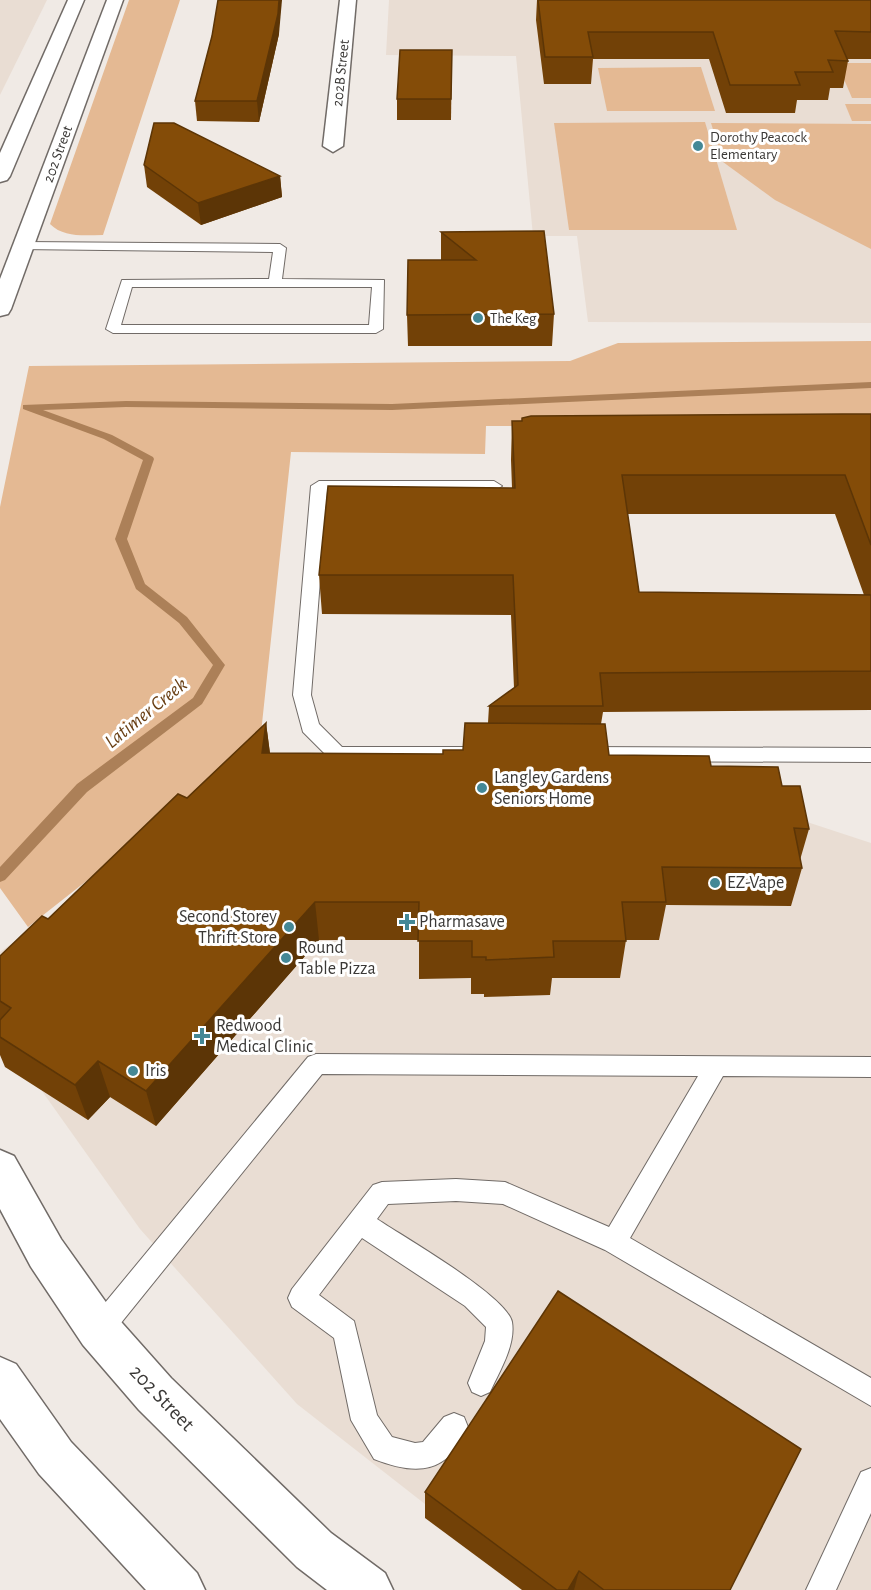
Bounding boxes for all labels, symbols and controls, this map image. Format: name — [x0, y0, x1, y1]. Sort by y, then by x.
street label: 202B Street — [330, 38, 352, 107]
street label: 202 Street — [41, 123, 75, 184]
place label: Dorothy Peacock Elementary — [710, 130, 807, 162]
marker: Dorothy Peacock Elementary — [691, 139, 705, 153]
marker: The Keg — [471, 311, 485, 325]
place label: The Keg — [490, 311, 537, 326]
water label: Latimer Creek — [101, 674, 191, 752]
place label: Langley Gardens Seniors Home — [494, 769, 609, 808]
marker: Langley Gardens Seniors Home — [475, 781, 489, 795]
place label: EZ-Vape — [727, 874, 784, 892]
marker: EZ-Vape — [708, 876, 722, 890]
place label: Second Storey Thrift Store — [179, 908, 277, 947]
place label: Pharmasave — [419, 913, 505, 931]
marker: Pharmasave — [400, 915, 414, 929]
marker: Second Storey Thrift Store — [282, 920, 296, 934]
place label: Round Table Pizza — [298, 939, 376, 978]
marker: Round Table Pizza — [279, 951, 293, 965]
place label: Redwood Medical Clinic — [216, 1017, 313, 1056]
marker: Redwood Medical Clinic — [193, 1027, 211, 1045]
place label: Iris — [145, 1062, 166, 1080]
marker: Iris — [126, 1064, 140, 1078]
street label: 202 Street — [126, 1361, 199, 1435]

